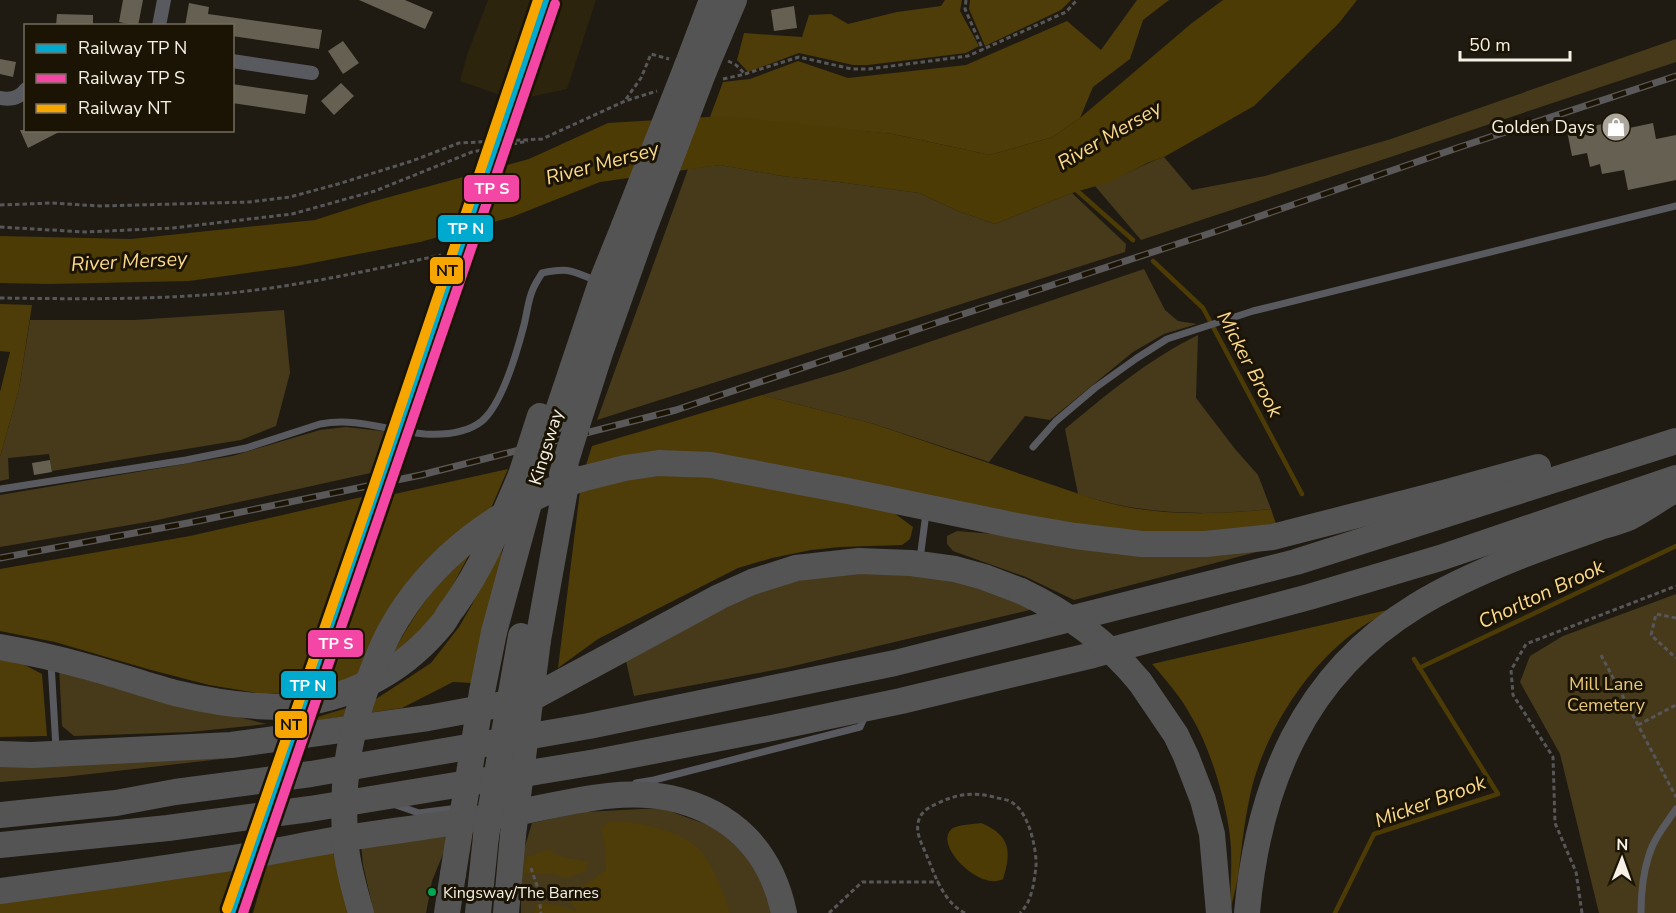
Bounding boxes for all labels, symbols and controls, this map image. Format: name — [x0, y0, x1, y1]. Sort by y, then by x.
legend — [24, 24, 234, 132]
scale bar — [1460, 24, 1570, 62]
text: 50 m — [1469, 33, 1511, 57]
text: Railway TP N — [78, 36, 187, 60]
text: Railway TP S — [78, 66, 185, 90]
water label: River Mersey — [1052, 94, 1167, 176]
text: Railway NT — [78, 96, 171, 120]
shop icon: Golden Days — [1600, 111, 1632, 143]
place label: Golden Days — [1491, 115, 1595, 139]
water label: River Mersey — [542, 135, 662, 192]
line badge: TP S — [463, 174, 520, 203]
text: TP S — [475, 178, 509, 200]
line badge: TP N — [437, 214, 494, 243]
text: TP N — [448, 218, 484, 240]
water label: River Mersey — [70, 245, 189, 278]
line badge: NT — [429, 256, 464, 285]
text: NT — [436, 260, 458, 282]
water label: Micker Brook — [1210, 306, 1289, 423]
street label: Kingsway — [523, 405, 569, 488]
water label: Chorlton Brook — [1474, 553, 1610, 635]
line badge: TP S — [307, 629, 364, 658]
text: TP S — [319, 633, 353, 655]
line badge: TP N — [280, 670, 337, 699]
park label: Mill Lane Cemetery — [1567, 672, 1646, 717]
text: TP N — [290, 675, 326, 697]
line badge: NT — [274, 710, 308, 739]
text: NT — [280, 714, 302, 736]
water label: Micker Brook — [1371, 769, 1490, 834]
north arrow — [1592, 829, 1652, 889]
text: N — [1616, 834, 1628, 856]
place label: Kingsway/The Barnes — [443, 882, 599, 904]
marker: Kingsway/The Barnes — [426, 886, 438, 898]

